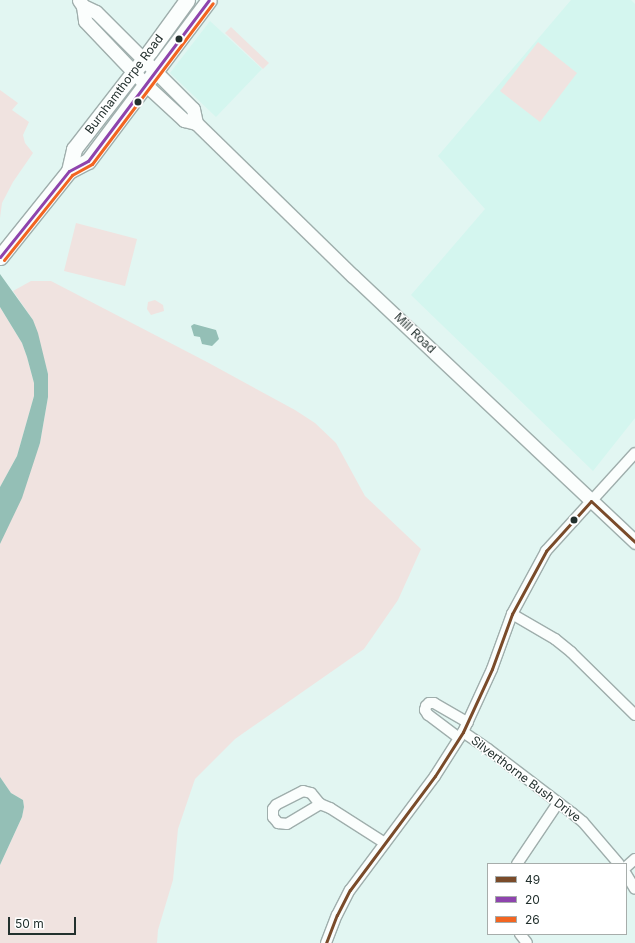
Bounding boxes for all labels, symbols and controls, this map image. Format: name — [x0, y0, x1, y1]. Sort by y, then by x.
street label: Burnhamthorpe Road — [82, 31, 166, 137]
unlabelled marker — [174, 34, 184, 44]
unlabelled marker — [133, 97, 143, 107]
street label: Mill Road — [391, 310, 439, 356]
unlabelled marker — [569, 515, 579, 525]
street label: Silverthorne Bush Drive — [468, 733, 584, 825]
legend — [487, 863, 627, 935]
text: 49 — [525, 872, 540, 887]
text: 20 — [525, 892, 540, 907]
scale bar — [10, 909, 78, 935]
text: 26 — [525, 912, 540, 927]
text: 50 m — [15, 916, 44, 931]

